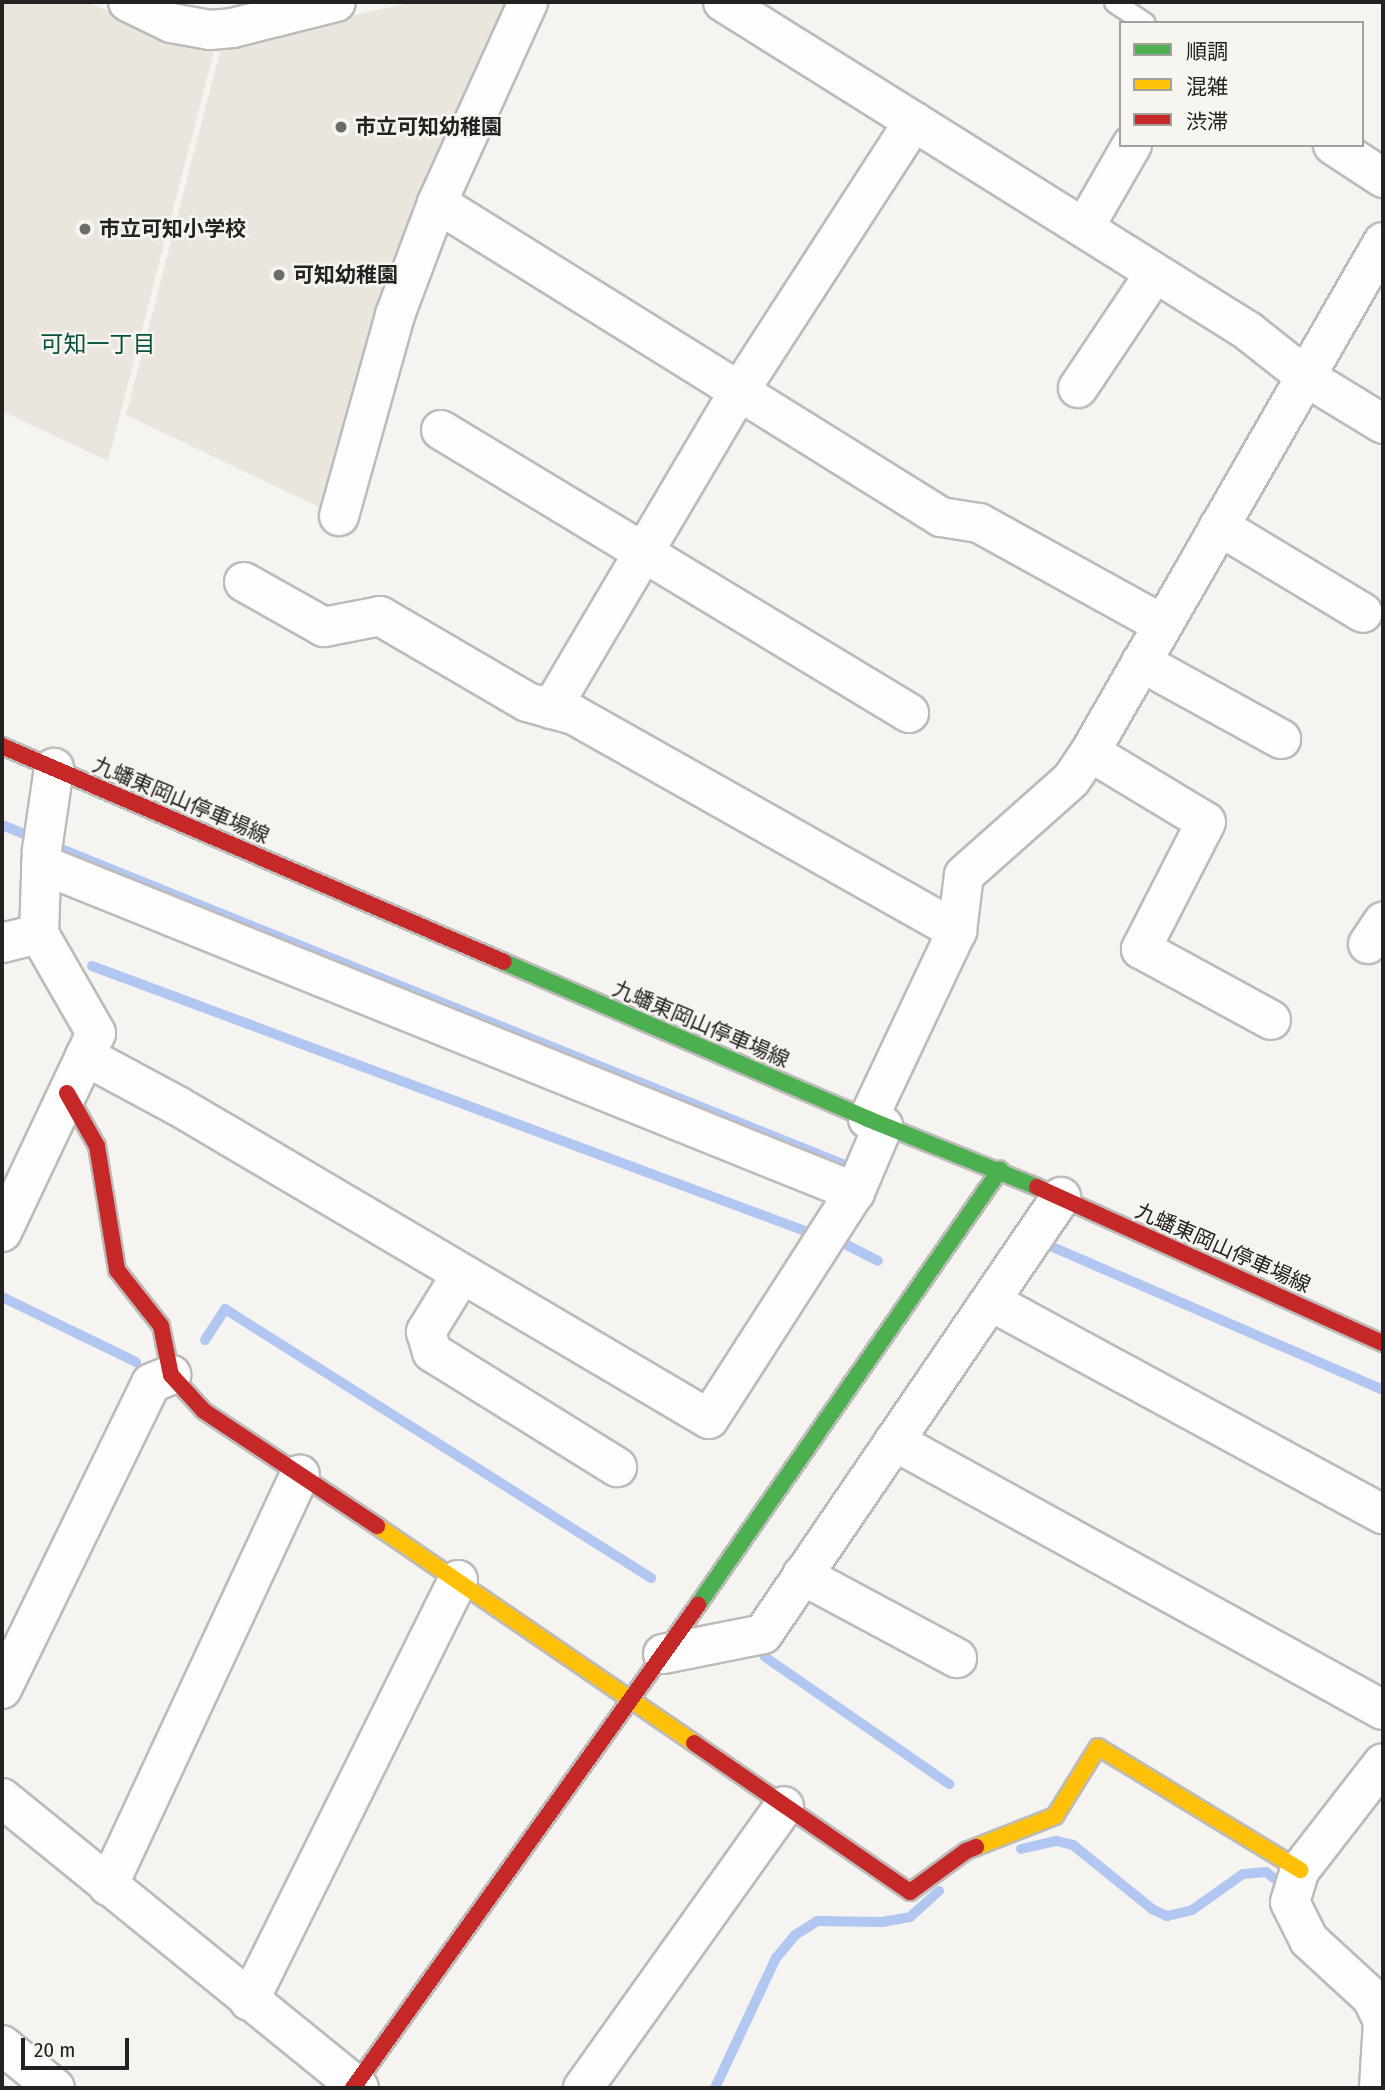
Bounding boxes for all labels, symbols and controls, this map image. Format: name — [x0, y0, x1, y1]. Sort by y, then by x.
legend — [1119, 21, 1364, 147]
text: 順調 — [1186, 39, 1228, 65]
text: 混雑 — [1186, 74, 1228, 100]
text: 渋滞 — [1186, 109, 1228, 135]
place label: 市立可知幼稚園 — [355, 114, 502, 140]
marker: 市立可知幼稚園 — [333, 119, 349, 135]
place label: 市立可知小学校 — [99, 216, 246, 242]
marker: 市立可知小学校 — [77, 221, 93, 237]
place label: 可知幼稚園 — [293, 262, 398, 288]
marker: 可知幼稚園 — [271, 267, 287, 283]
district label: 可知一丁目 — [41, 330, 155, 358]
street label: 九蟠東岡山停車場線 — [89, 751, 273, 849]
street label: 九蟠東岡山停車場線 — [609, 975, 793, 1073]
street label: 九蟠東岡山停車場線 — [1132, 1198, 1314, 1298]
scale bar — [24, 2024, 133, 2068]
text: 20 m — [34, 2037, 75, 2063]

